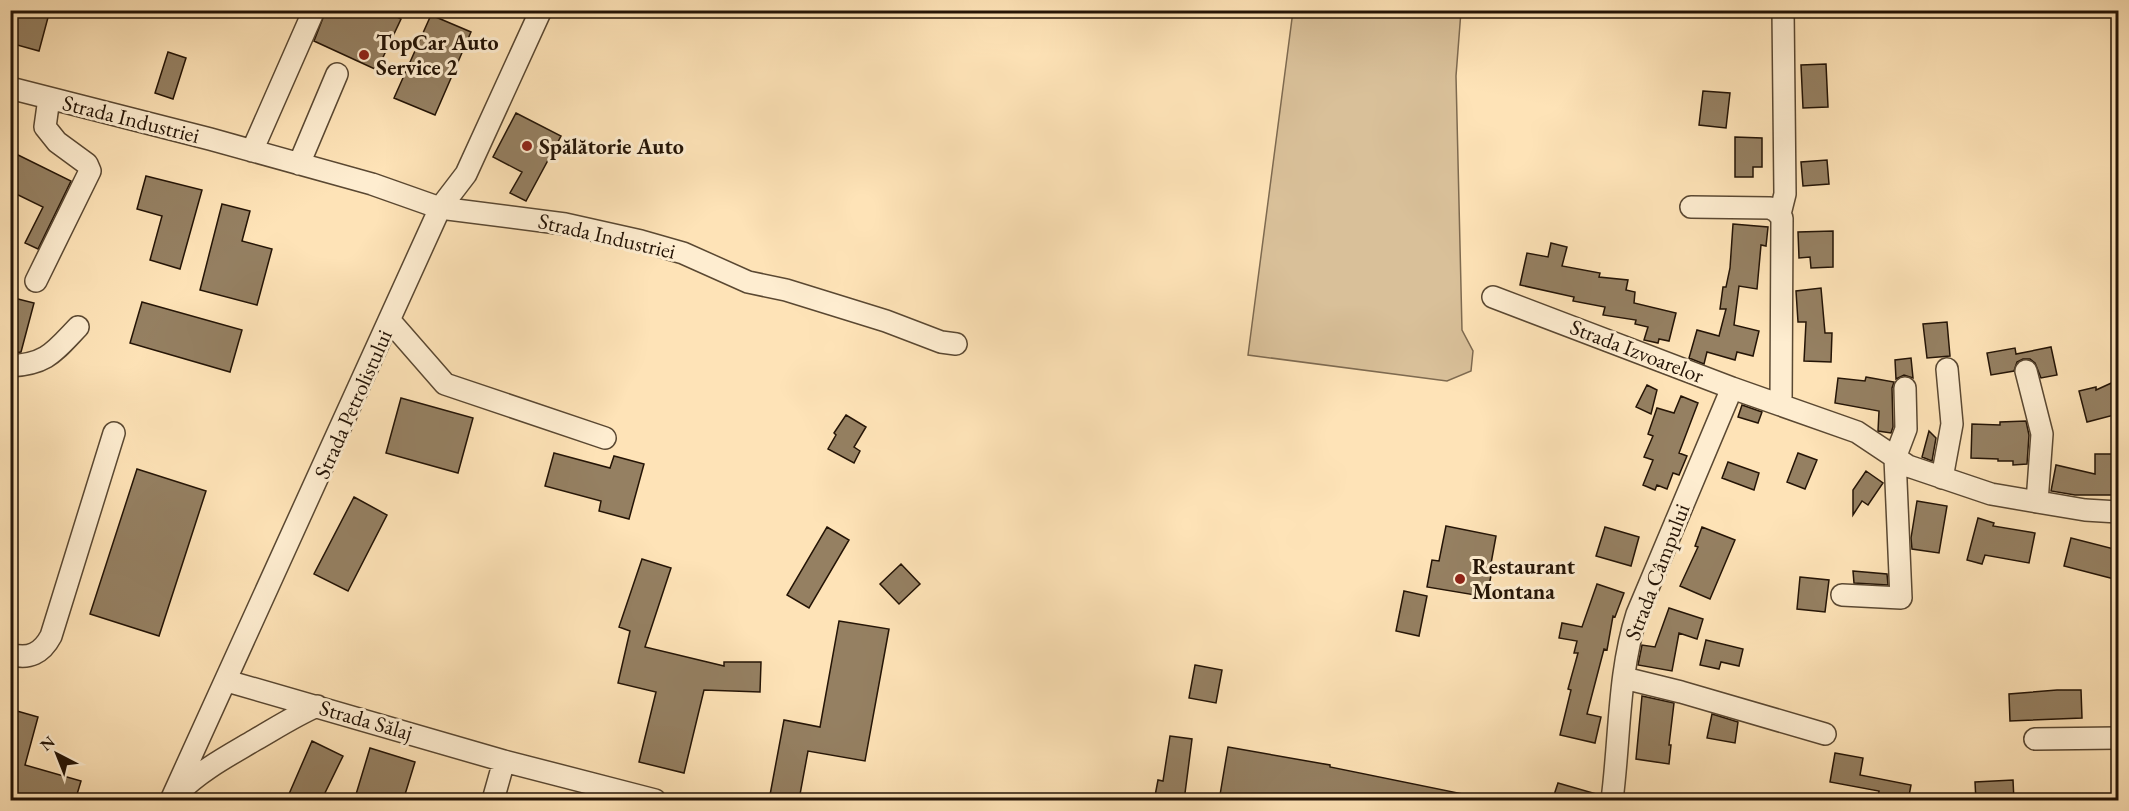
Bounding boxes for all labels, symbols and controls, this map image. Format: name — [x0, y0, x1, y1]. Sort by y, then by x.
place label: TopCar Auto Service 2 — [376, 28, 499, 82]
marker: TopCar Auto Service 2 — [357, 48, 371, 62]
street label: Strada Industriei — [60, 88, 202, 150]
place label: Spălătorie Auto — [539, 132, 684, 161]
marker: Spălătorie Auto — [520, 139, 534, 153]
street label: Strada Industriei — [535, 206, 679, 266]
street label: Strada Izvoarelor — [1566, 312, 1709, 390]
street label: Strada Petrolistului — [307, 325, 399, 483]
street label: Strada Câmpului — [1618, 499, 1696, 645]
place label: Restaurant Montana — [1472, 552, 1576, 606]
marker: Restaurant Montana — [1453, 572, 1467, 586]
street label: Strada Sălaj — [316, 693, 416, 747]
north arrow — [27, 724, 87, 784]
text: N — [35, 731, 59, 755]

